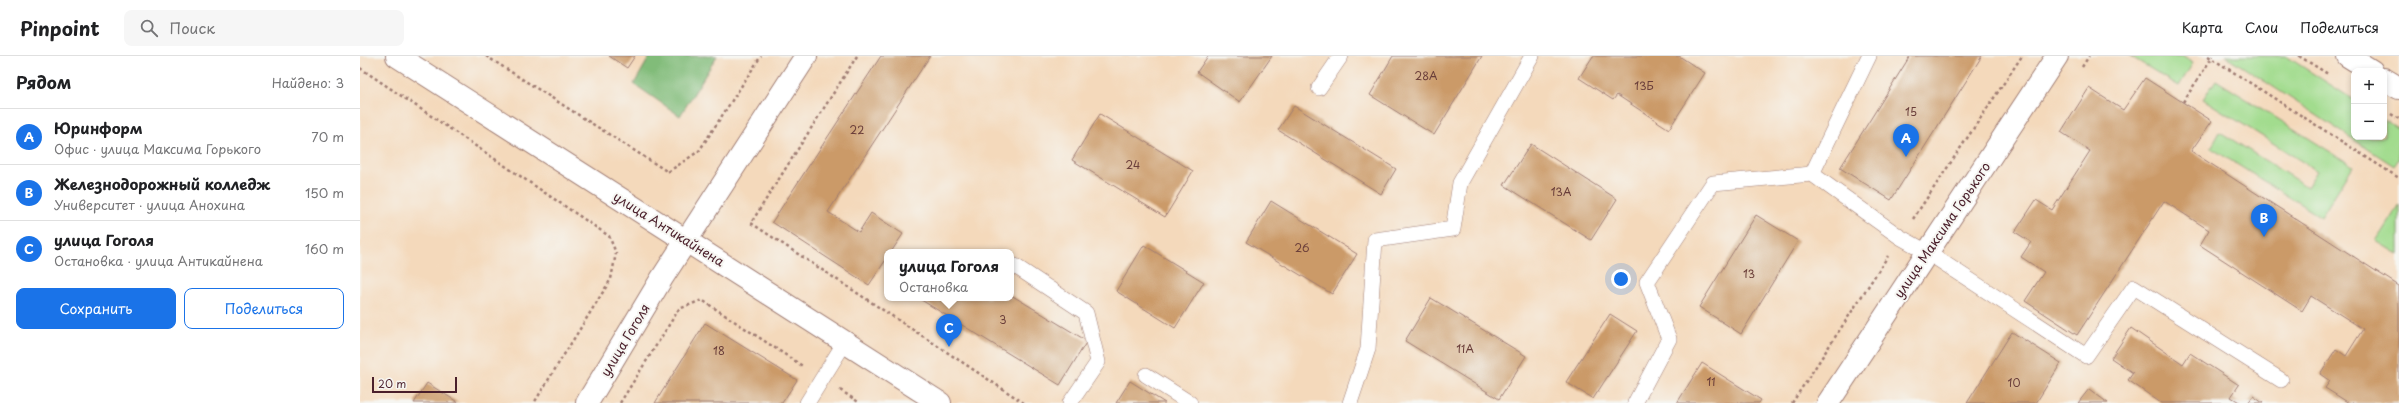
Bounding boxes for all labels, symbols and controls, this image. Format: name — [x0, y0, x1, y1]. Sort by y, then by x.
search box — [124, 10, 404, 46]
text: Pinpoint — [20, 14, 100, 42]
text: Поиск — [170, 16, 215, 39]
icon: search — [138, 17, 160, 39]
text: Карта — [2182, 17, 2223, 38]
text: Слои — [2245, 17, 2278, 38]
text: Поделиться — [2300, 17, 2379, 38]
house number: 28А — [1414, 67, 1438, 84]
map controls — [2351, 68, 2387, 140]
button: + — [2351, 68, 2387, 104]
text: Рядом — [16, 69, 71, 95]
text: Найдено: 3 — [272, 73, 344, 92]
house number: 13Б — [1634, 77, 1654, 94]
house number: 15 — [1905, 103, 1917, 120]
button: − — [2351, 104, 2387, 140]
text: Юринформ — [54, 116, 143, 139]
house number: 22 — [850, 121, 864, 138]
pin: A — [1893, 124, 1919, 157]
text: A — [24, 127, 34, 146]
text: 70 m — [311, 127, 344, 146]
text: Офис · улица Максима Горького — [54, 139, 261, 158]
house number: 24 — [1126, 156, 1140, 173]
street label: улица Максима Горького — [1889, 158, 1994, 302]
text: Железнодорожный колледж — [54, 172, 270, 195]
text: B — [25, 183, 33, 202]
text: 150 m — [305, 183, 344, 202]
house number: 13А — [1551, 183, 1572, 200]
street label: улица Антикайнена — [610, 187, 729, 271]
text: Университет · улица Анохина — [54, 195, 245, 214]
pin: B — [2251, 204, 2277, 237]
text: улица Гоголя — [54, 228, 154, 251]
text: C — [24, 239, 34, 258]
text: 160 m — [305, 239, 344, 258]
house number: 26 — [1294, 239, 1310, 256]
popup — [884, 249, 1014, 301]
text: Остановка · улица Антикайнена — [54, 251, 263, 270]
text: улица Гоголя — [899, 254, 999, 277]
house number: 13 — [1743, 265, 1755, 282]
your location — [1611, 269, 1631, 289]
text: Остановка — [899, 277, 968, 296]
button: Сохранить — [16, 288, 176, 329]
button: Поделиться — [184, 288, 344, 329]
street label: улица Гоголя — [595, 300, 654, 380]
house number: 3 — [999, 311, 1007, 328]
pin: C — [936, 314, 962, 347]
house number: 11А — [1456, 340, 1474, 357]
house number: 18 — [713, 342, 725, 359]
house number: 11 — [1706, 373, 1716, 390]
house number: 10 — [2008, 374, 2020, 391]
scale bar — [372, 375, 457, 394]
text: 20 m — [378, 375, 406, 392]

